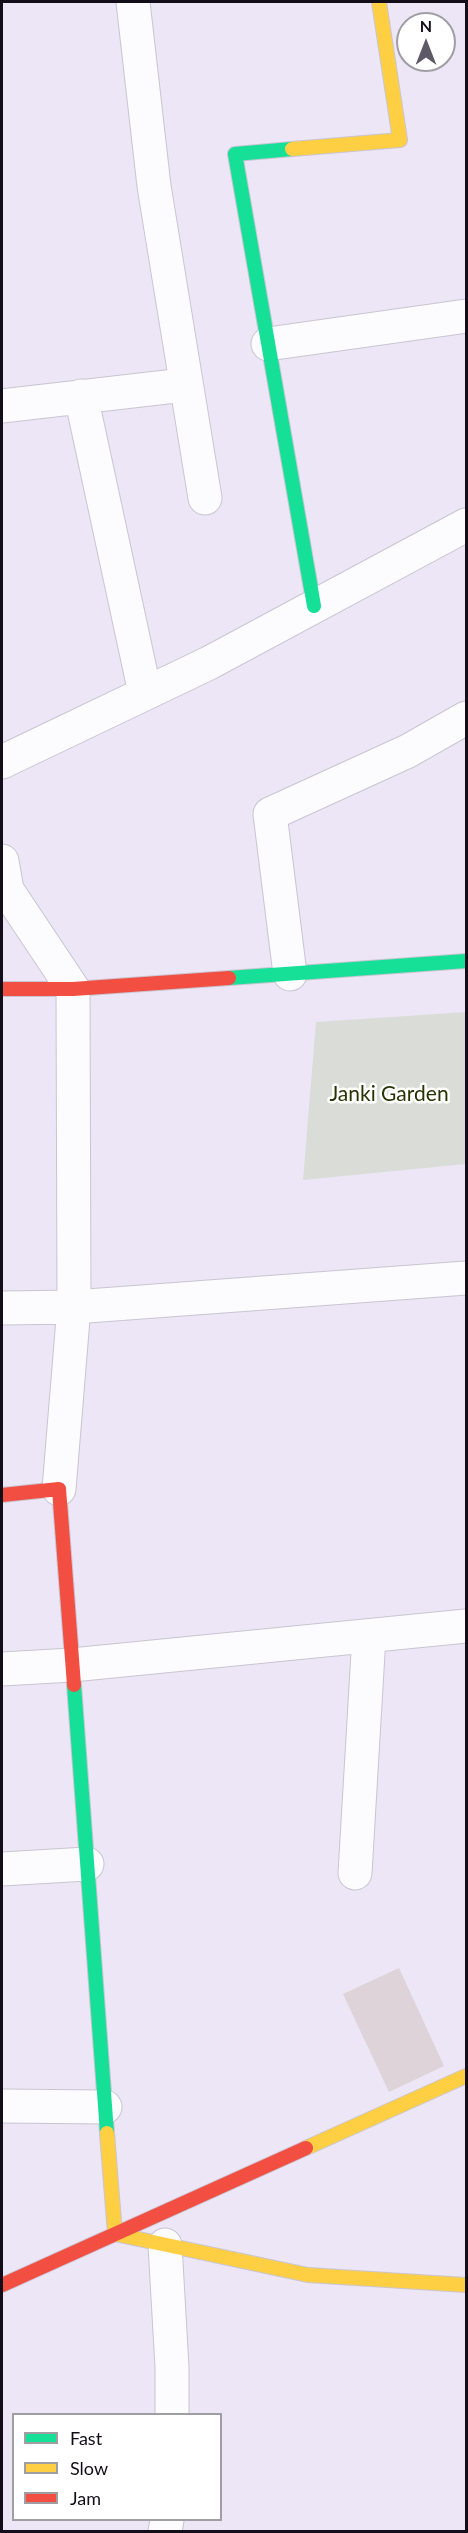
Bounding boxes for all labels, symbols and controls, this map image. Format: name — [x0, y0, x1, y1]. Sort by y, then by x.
north arrow — [396, 12, 456, 72]
text: N — [420, 16, 432, 35]
park label: Janki Garden — [329, 1081, 449, 1107]
legend — [12, 2413, 222, 2521]
text: Fast — [70, 2427, 102, 2449]
text: Slow — [70, 2457, 108, 2479]
text: Jam — [70, 2487, 101, 2509]

